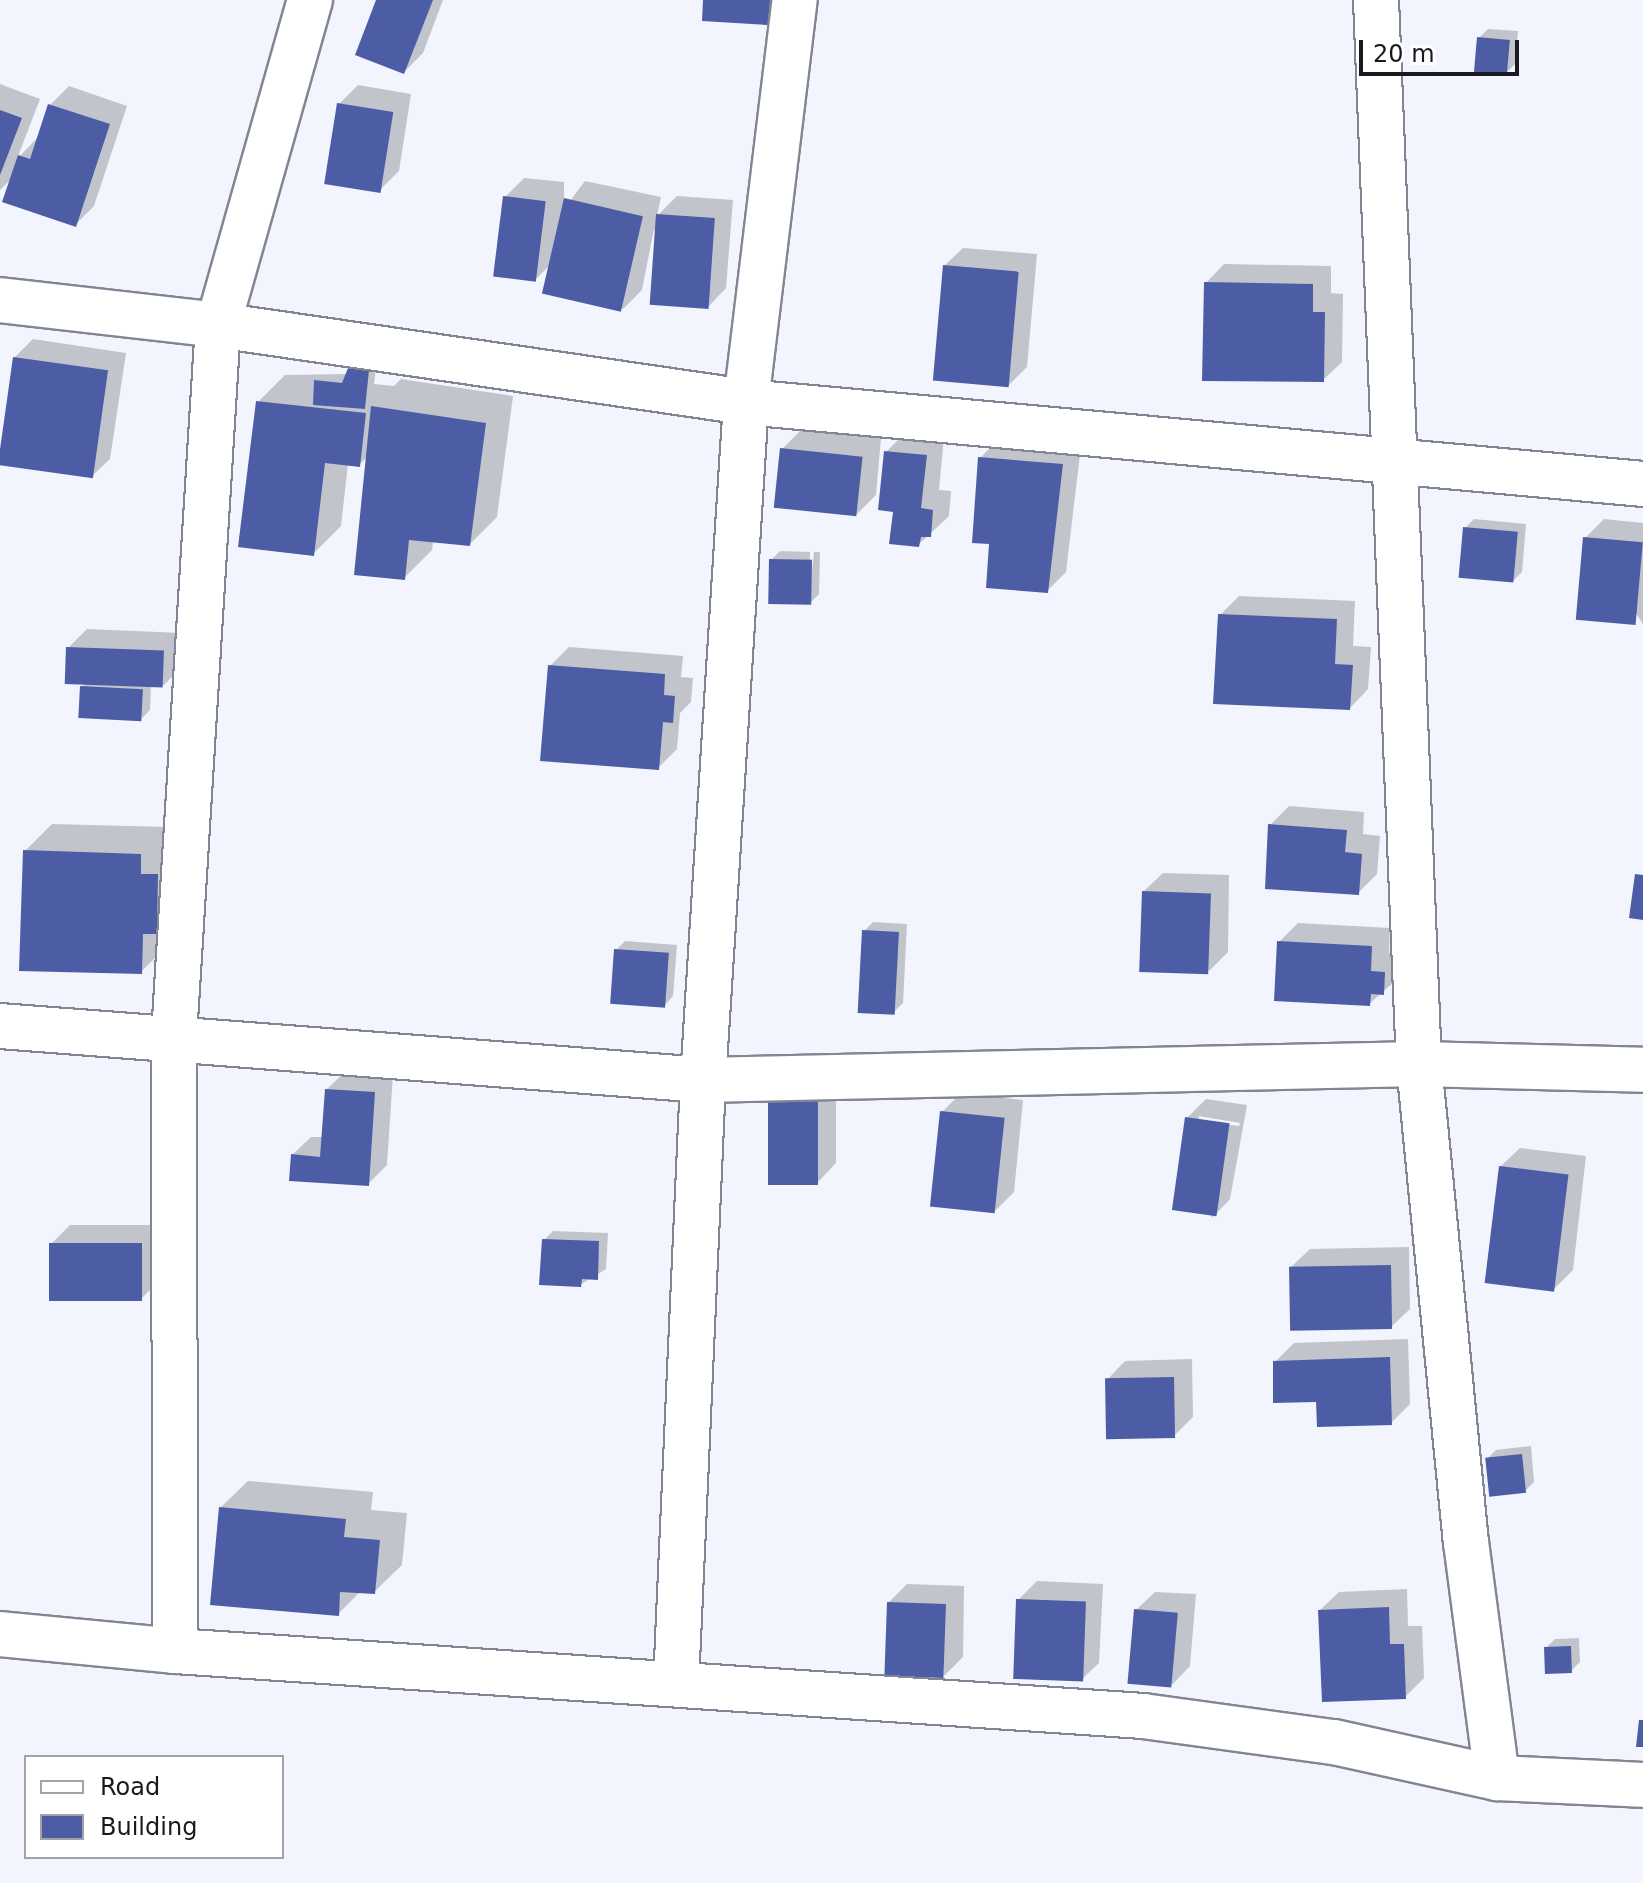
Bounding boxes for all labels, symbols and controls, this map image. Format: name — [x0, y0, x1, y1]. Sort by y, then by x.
scale bar — [1363, 24, 1523, 74]
text: 20 m — [1373, 40, 1435, 68]
legend — [24, 1755, 284, 1859]
text: Road — [100, 1773, 160, 1801]
text: Building — [100, 1813, 197, 1841]

